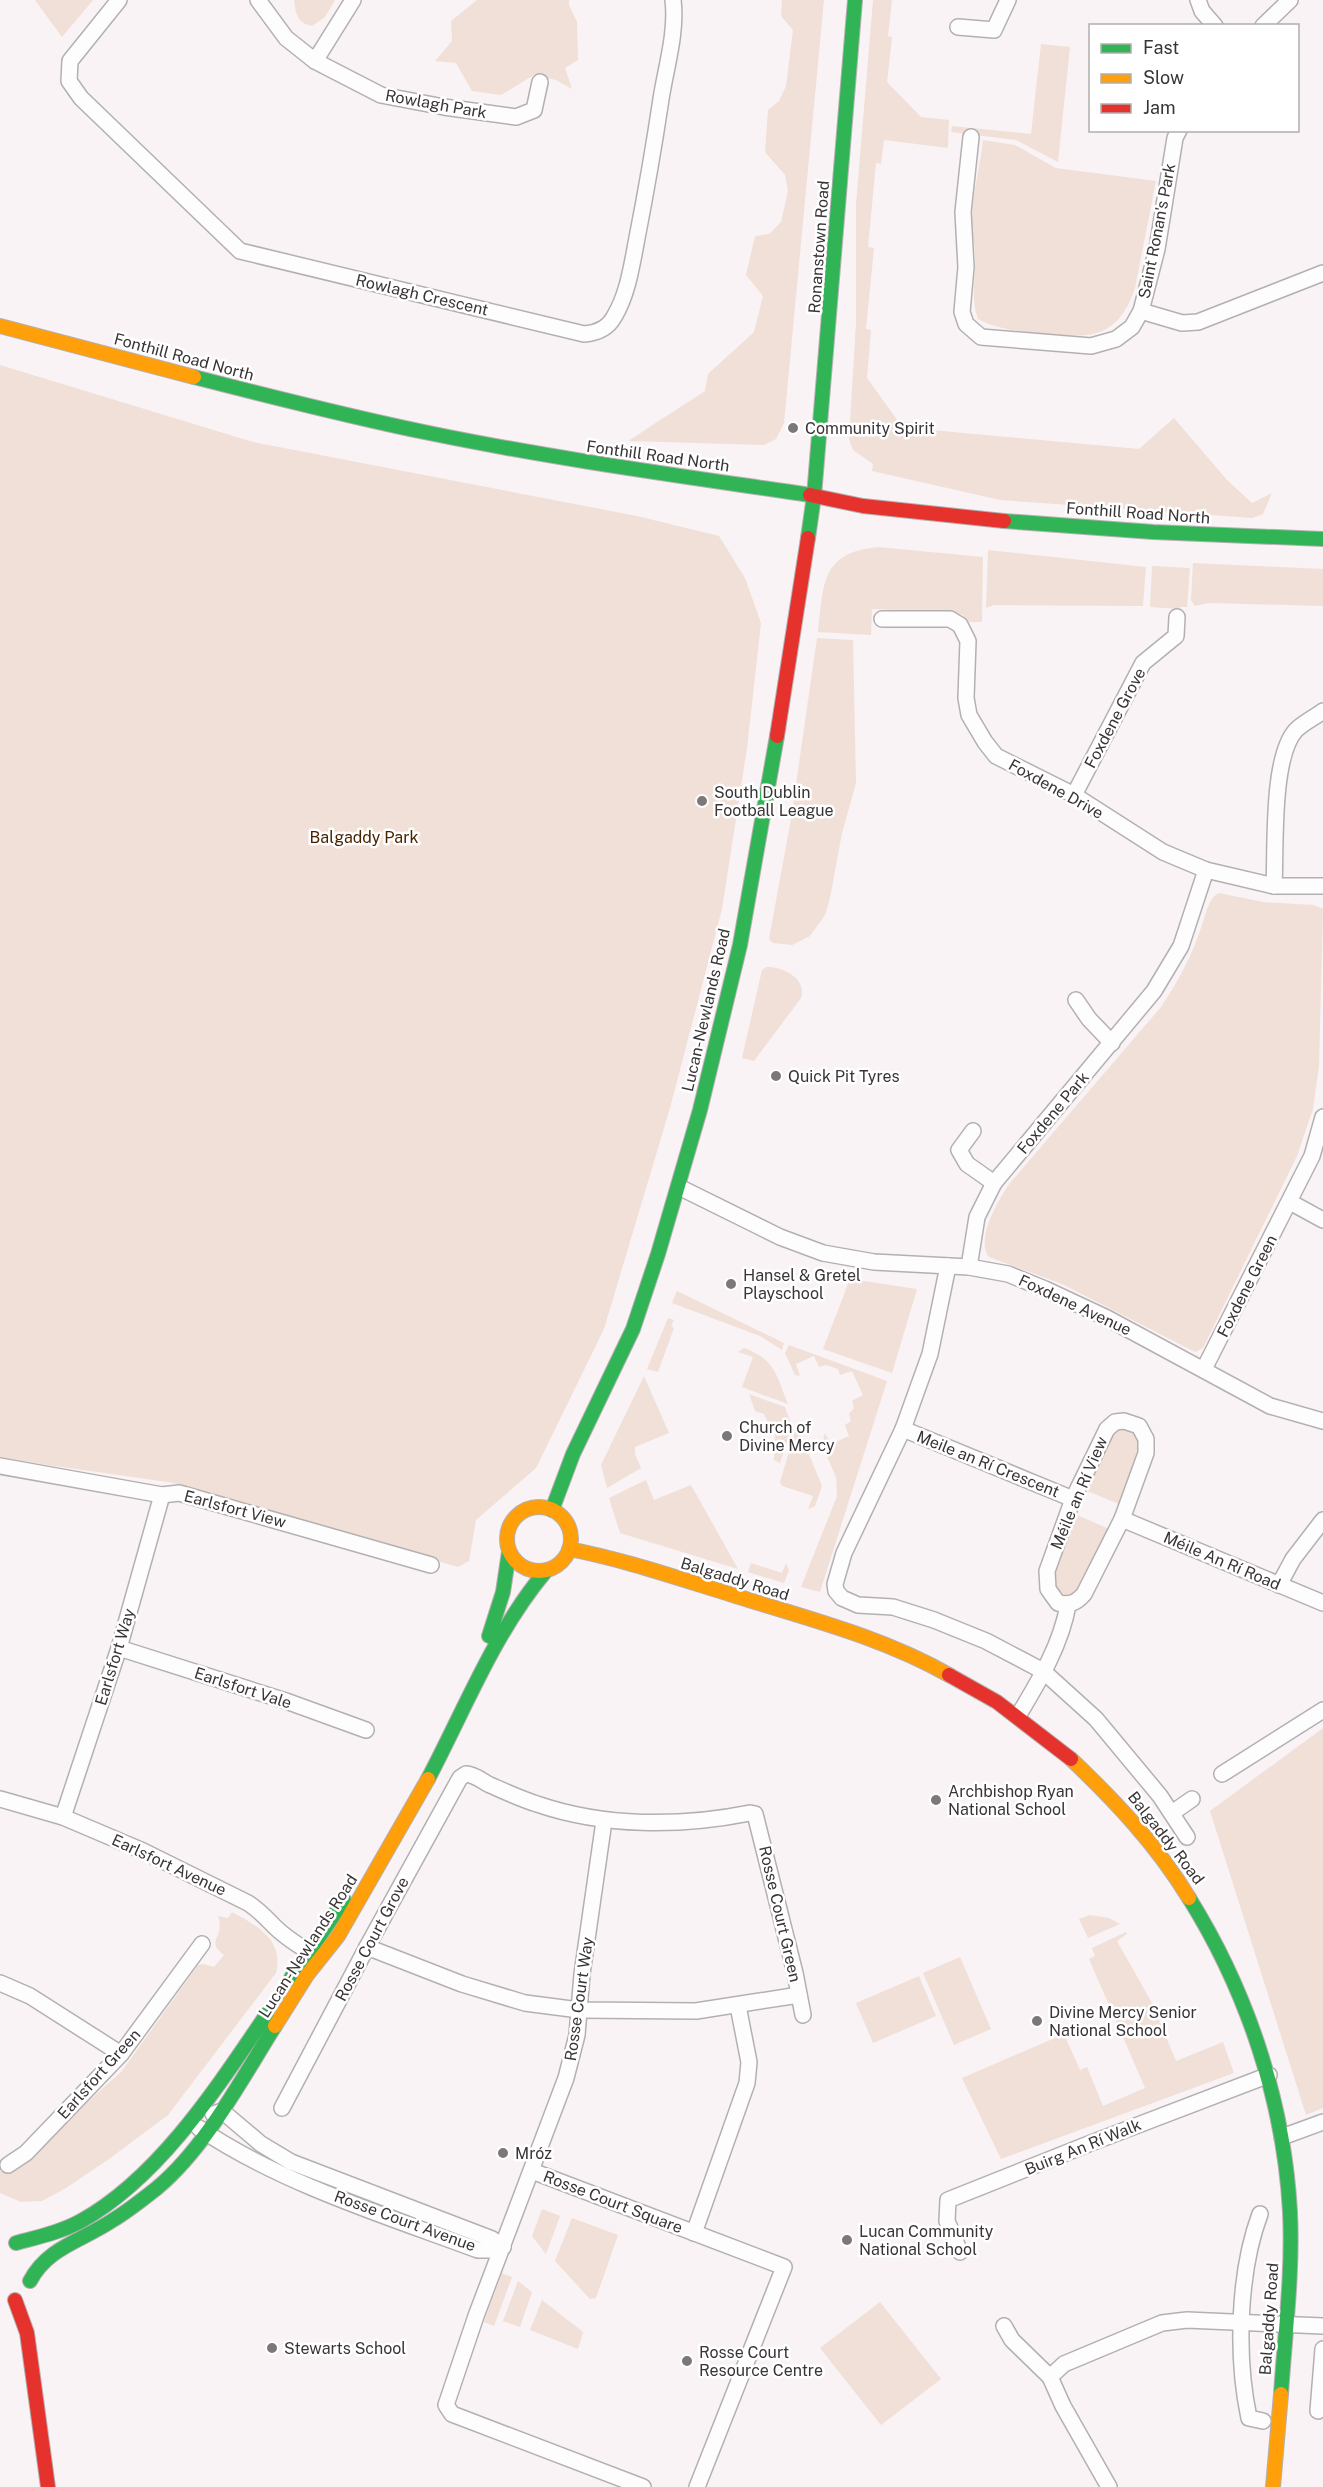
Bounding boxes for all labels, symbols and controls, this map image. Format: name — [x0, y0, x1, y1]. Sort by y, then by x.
legend — [1089, 24, 1299, 132]
text: Fast — [1143, 37, 1179, 58]
text: Slow — [1143, 67, 1184, 88]
street label: Rowlagh Park — [384, 86, 488, 122]
text: Jam — [1143, 97, 1176, 118]
street label: Saint Ronan's Park — [1135, 162, 1179, 300]
street label: Ronanstown Road — [805, 180, 833, 314]
street label: Rowlagh Crescent — [354, 270, 490, 320]
street label: Fonthill Road North — [112, 329, 256, 385]
place label: Community Spirit — [805, 419, 935, 438]
marker: Community Spirit — [786, 421, 800, 435]
street label: Fonthill Road North — [585, 437, 731, 475]
street label: Fonthill Road North — [1065, 498, 1211, 528]
street label: Foxdene Grove — [1081, 665, 1149, 771]
street label: Foxdene Drive — [1005, 755, 1107, 823]
place label: South Dublin Football League — [714, 783, 834, 820]
marker: South Dublin Football League — [695, 794, 709, 808]
park label: Balgaddy Park — [310, 828, 418, 847]
street label: Lucan-Newlands Road — [678, 927, 734, 1093]
place label: Quick Pit Tyres — [788, 1067, 900, 1086]
street label: Foxdene Park — [1013, 1068, 1093, 1158]
marker: Quick Pit Tyres — [769, 1069, 783, 1083]
street label: Foxdene Green — [1213, 1232, 1281, 1340]
place label: Hansel & Gretel Playschool — [743, 1266, 861, 1303]
street label: Foxdene Avenue — [1016, 1271, 1134, 1339]
marker: Hansel & Gretel Playschool — [724, 1277, 738, 1291]
place label: Church of Divine Mercy — [739, 1418, 835, 1455]
street label: Meile an Rí Crescent — [914, 1427, 1062, 1501]
marker: Church of Divine Mercy — [720, 1429, 734, 1443]
street label: Méile an Rí View — [1047, 1433, 1112, 1552]
street label: Earlsfort View — [182, 1486, 289, 1532]
street label: Méile An Rí Road — [1161, 1528, 1283, 1594]
street label: Balgaddy Road — [678, 1553, 792, 1605]
street label: Earlsfort Way — [91, 1606, 139, 1708]
street label: Earlsfort Vale — [192, 1663, 294, 1713]
place label: Archbishop Ryan National School — [948, 1782, 1074, 1819]
street label: Balgaddy Road — [1124, 1788, 1208, 1888]
marker: Archbishop Ryan National School — [929, 1793, 943, 1807]
street label: Earlsfort Avenue — [109, 1830, 229, 1900]
street label: Rosse Court Green — [755, 1844, 805, 1984]
street label: Lucan-Newlands Road — [255, 1871, 361, 2021]
street label: Rosse Court Grove — [331, 1874, 413, 2004]
street label: Rosse Court Way — [561, 1935, 597, 2062]
place label: Divine Mercy Senior National School — [1049, 2003, 1197, 2040]
marker: Divine Mercy Senior National School — [1030, 2014, 1044, 2028]
street label: Earlsfort Green — [54, 2025, 144, 2123]
street label: Buirg An Rí Walk — [1022, 2115, 1144, 2179]
place label: Mróz — [515, 2144, 552, 2163]
marker: Mróz — [496, 2146, 510, 2160]
street label: Rosse Court Square — [541, 2167, 685, 2237]
street label: Rosse Court Avenue — [332, 2187, 478, 2255]
place label: Lucan Community National School — [859, 2222, 994, 2259]
marker: Lucan Community National School — [840, 2233, 854, 2247]
street label: Balgaddy Road — [1256, 2262, 1282, 2376]
place label: Stewarts School — [284, 2339, 406, 2358]
marker: Stewarts School — [265, 2341, 279, 2355]
place label: Rosse Court Resource Centre — [699, 2343, 823, 2380]
marker: Rosse Court Resource Centre — [680, 2354, 694, 2368]

